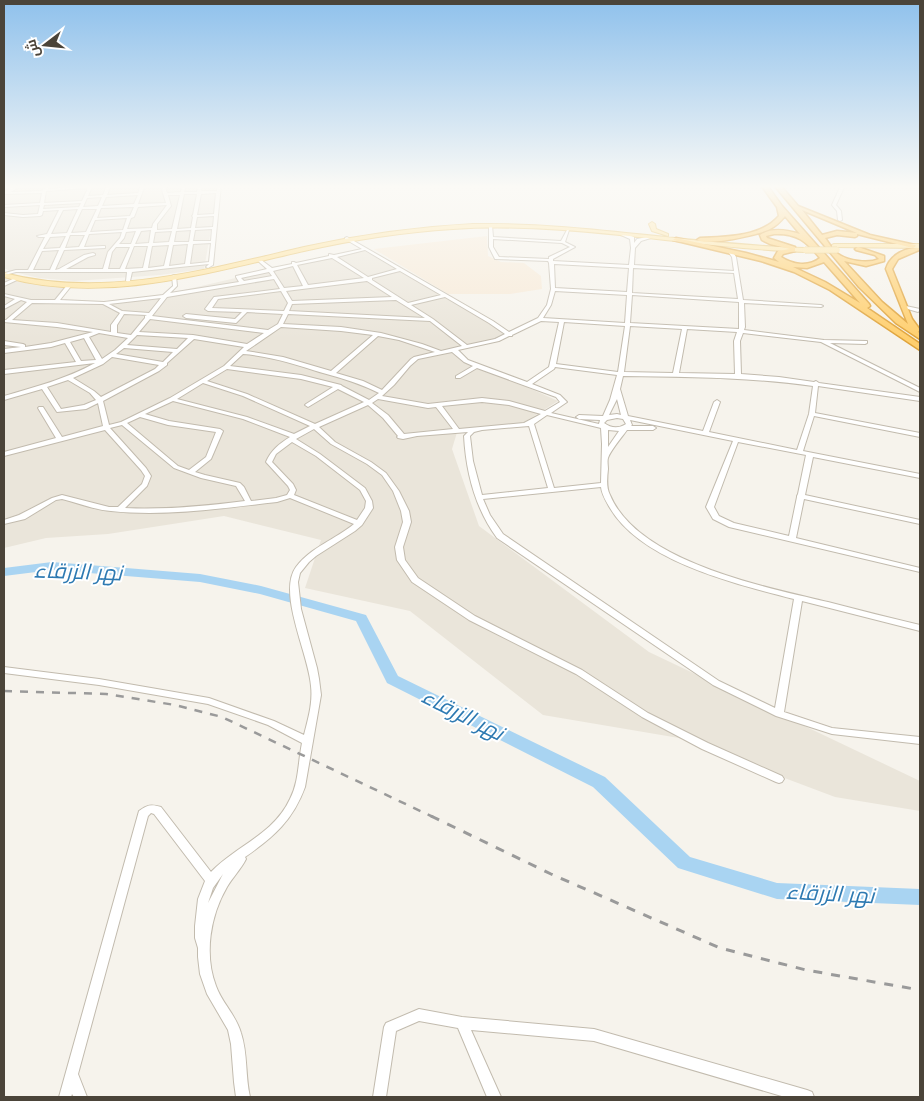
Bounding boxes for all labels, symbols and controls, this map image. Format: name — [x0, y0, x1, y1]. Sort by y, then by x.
north arrow — [20, 20, 70, 70]
text: ش — [22, 37, 44, 59]
water label: نهر الزرقاء — [33, 556, 125, 587]
water label: نهر الزرقاء — [417, 682, 510, 748]
water label: نهر الزرقاء — [785, 878, 877, 909]

